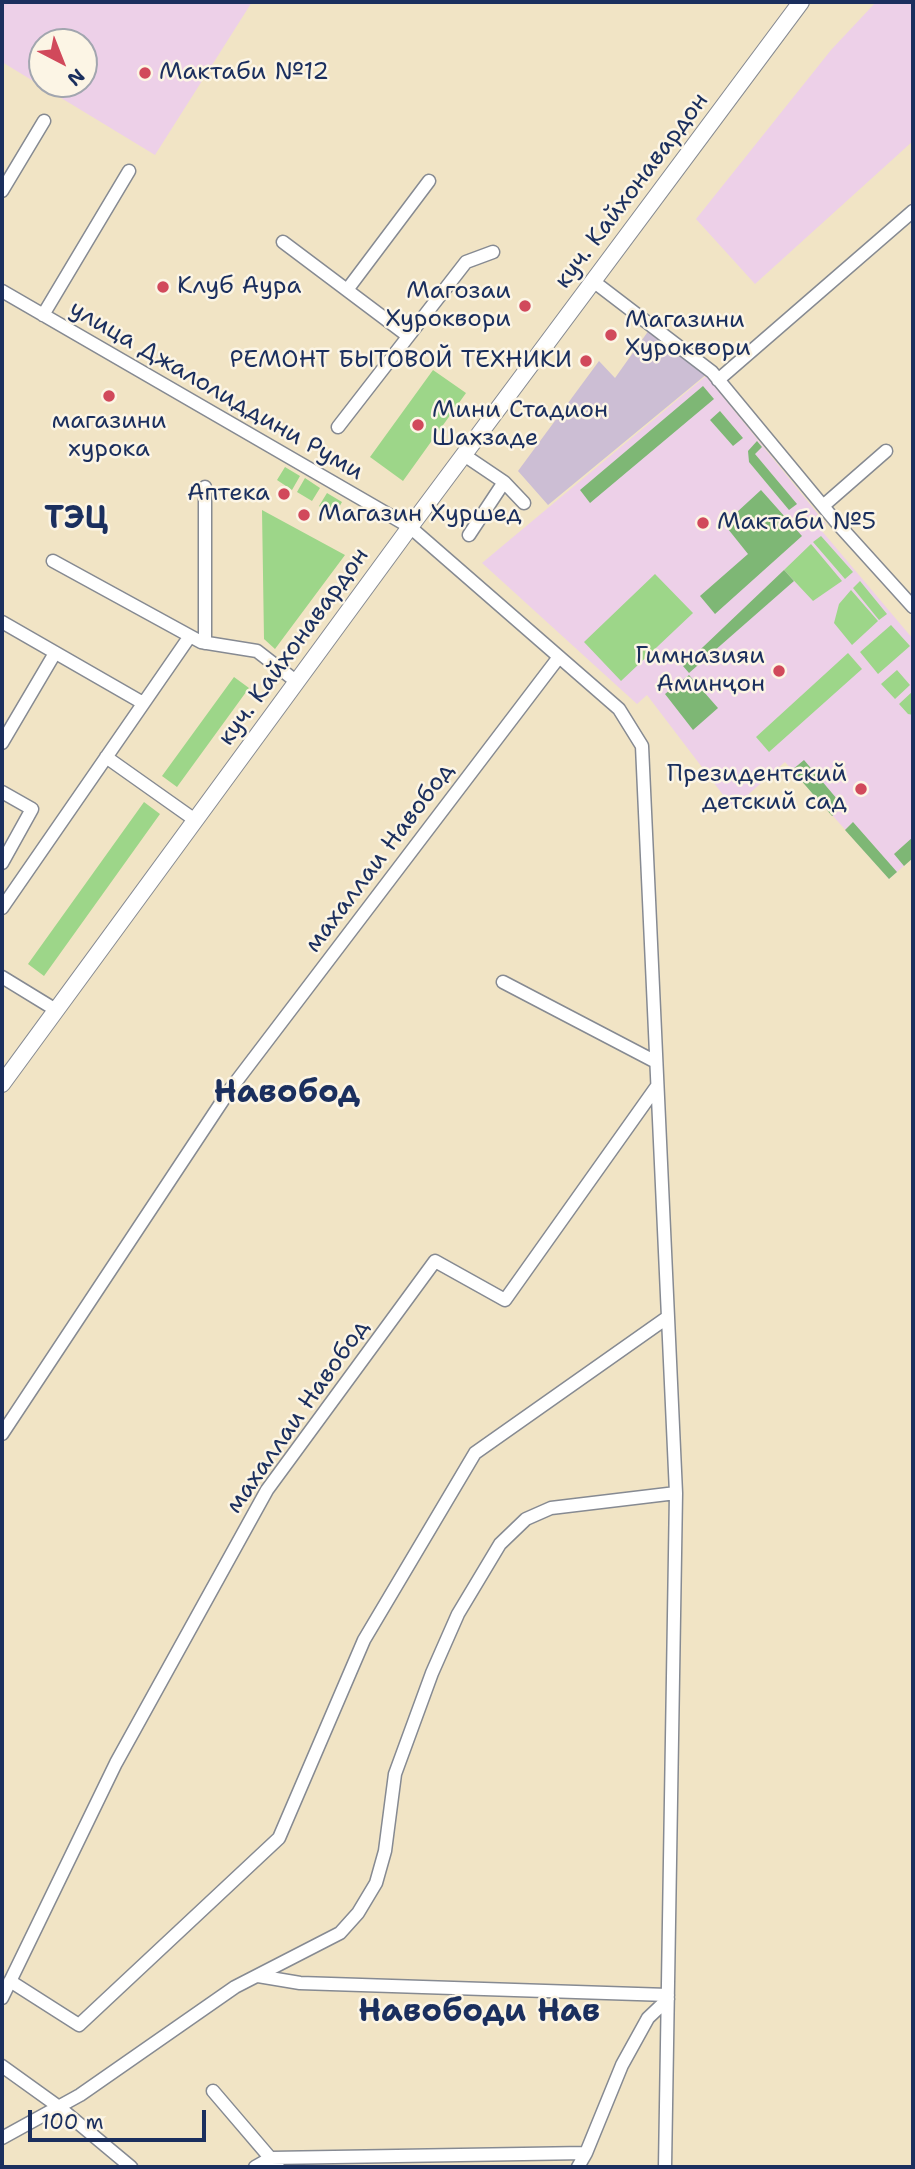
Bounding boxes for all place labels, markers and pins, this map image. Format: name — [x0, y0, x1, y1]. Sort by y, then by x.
place label: Мактаби №12 — [159, 59, 329, 87]
marker: Мактаби №12 — [137, 65, 153, 81]
place label: Клуб Аура — [177, 273, 301, 301]
place label: Магозаи Хуроквори — [385, 278, 511, 334]
marker: Клуб Аура — [155, 279, 171, 295]
marker: Магозаи Хуроквори — [517, 298, 533, 314]
place label: Магазини Хуроквори — [625, 307, 751, 363]
marker: Магазини Хуроквори — [603, 327, 619, 343]
place label: РЕМОНТ БЫТОВОЙ ТЕХНИКИ — [229, 347, 572, 375]
marker: РЕМОНТ БЫТОВОЙ ТЕХНИКИ — [578, 353, 594, 369]
marker: магазини хурока — [101, 388, 117, 404]
place label: Мини Стадион Шахзаде — [432, 397, 608, 453]
place label: магазини хурока — [51, 408, 167, 464]
marker: Мини Стадион Шахзаде — [410, 417, 426, 433]
place label: Аптека — [187, 480, 270, 508]
marker: Аптека — [276, 486, 292, 502]
place label: Магазин Хуршед — [318, 501, 522, 529]
marker: Магазин Хуршед — [296, 507, 312, 523]
place label: Мактаби №5 — [717, 509, 876, 537]
marker: Мактаби №5 — [695, 515, 711, 531]
place label: Гимназияи Аминҷон — [635, 643, 765, 699]
marker: Гимназияи Аминҷон — [771, 663, 787, 679]
place label: Президентский детский сад — [667, 761, 847, 817]
marker: Президентский детский сад — [853, 781, 869, 797]

